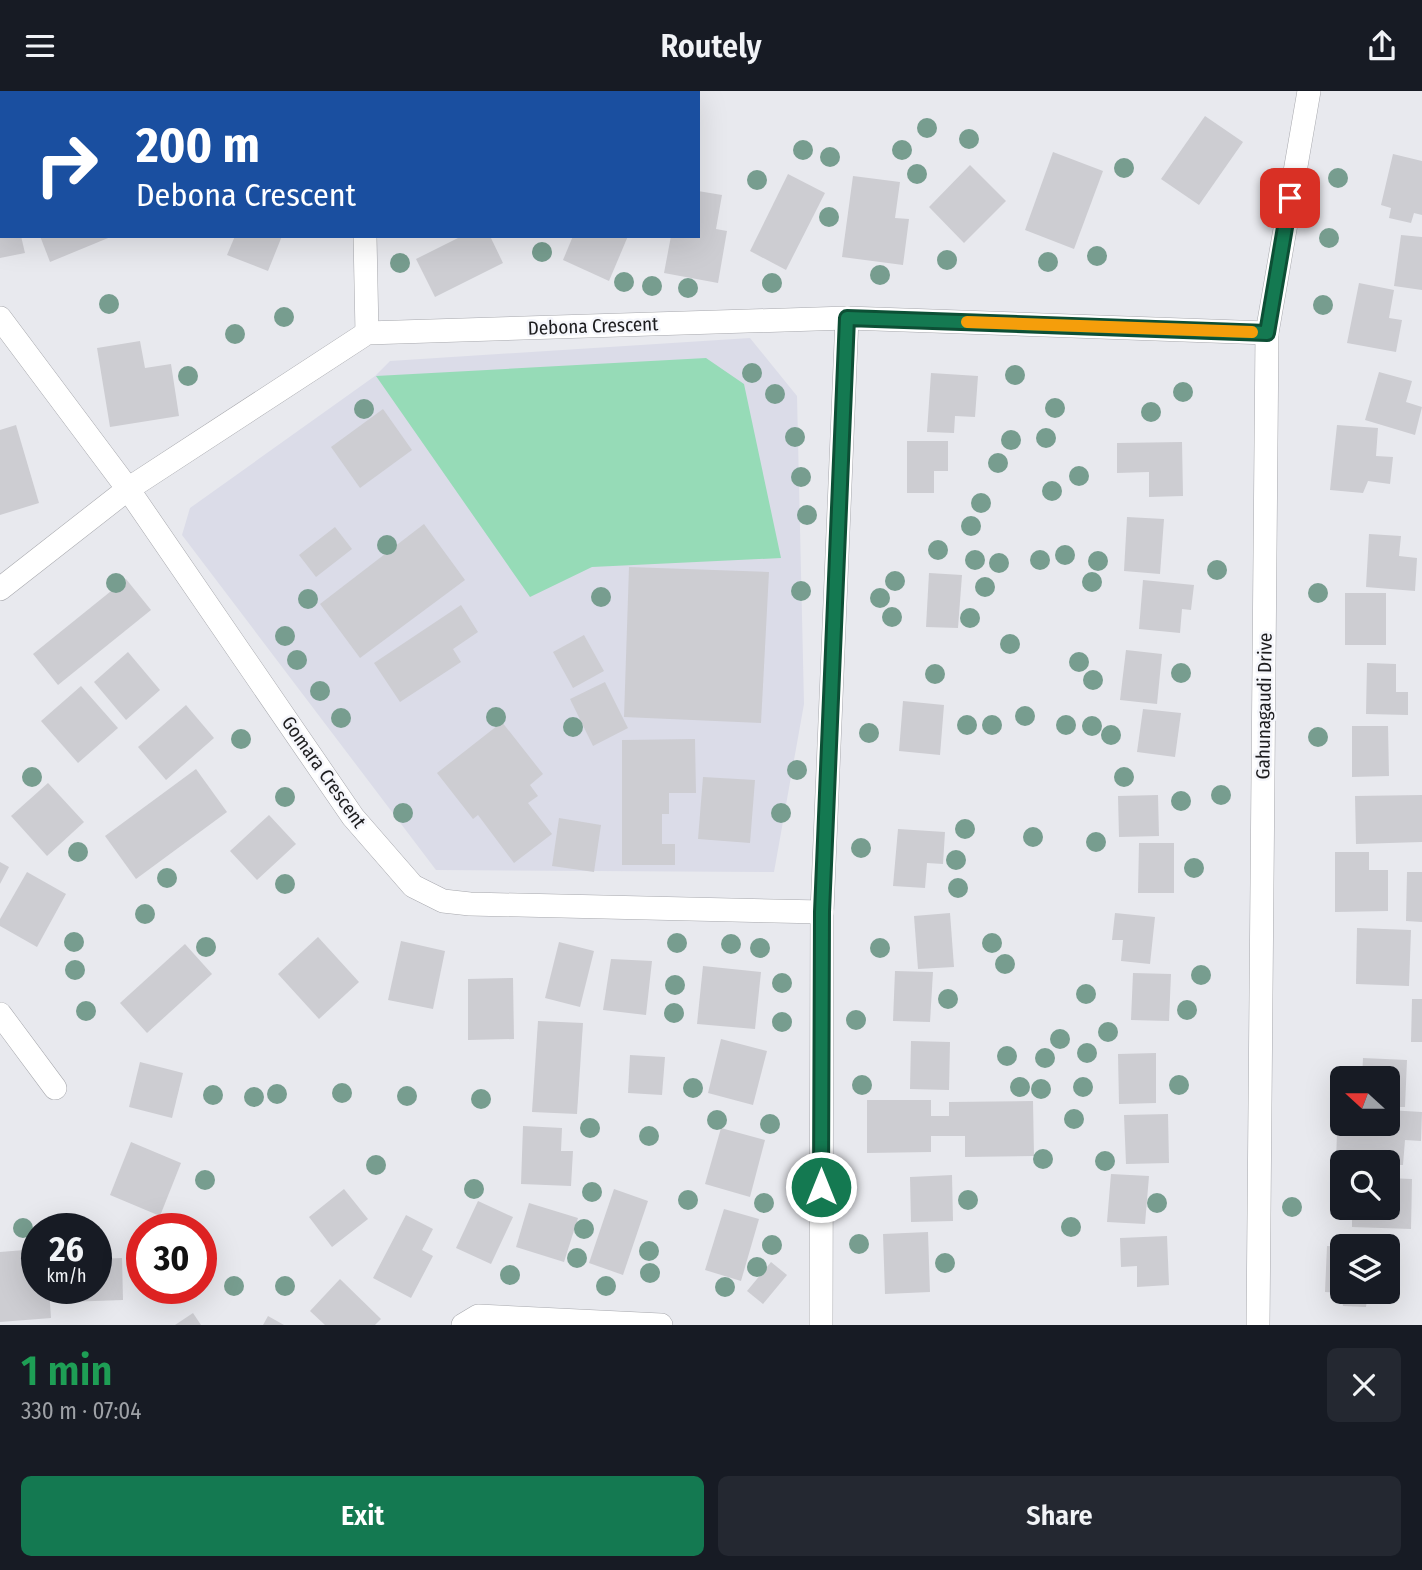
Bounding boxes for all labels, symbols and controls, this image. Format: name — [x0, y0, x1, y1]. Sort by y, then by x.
icon: menu — [21, 27, 59, 65]
text: Routely — [660, 27, 762, 65]
icon: share — [1363, 27, 1401, 65]
text: 200 m — [136, 116, 260, 175]
icon: right — [21, 119, 112, 210]
pin — [1260, 168, 1320, 228]
text: Debona Crescent — [136, 176, 356, 214]
icon: arrive — [1271, 179, 1309, 217]
street label: Debona Crescent — [527, 312, 659, 340]
street label: Gahunagaudi Drive — [1251, 632, 1277, 780]
street label: Gomara Crescent — [277, 712, 371, 833]
north arrow — [1330, 1066, 1400, 1136]
map controls — [1330, 1066, 1400, 1304]
position arrow — [784, 1150, 858, 1224]
button: search — [1330, 1150, 1400, 1220]
speed limit sign: 30 — [126, 1213, 217, 1304]
text: 26 — [49, 1228, 84, 1270]
button: layers — [1330, 1234, 1400, 1304]
text: km/h — [46, 1265, 87, 1287]
text: 1 min — [21, 1346, 112, 1396]
button: close — [1327, 1348, 1401, 1422]
text: 330 m · 07:04 — [21, 1397, 141, 1425]
button: Exit — [21, 1476, 704, 1556]
button: Share — [718, 1476, 1401, 1556]

